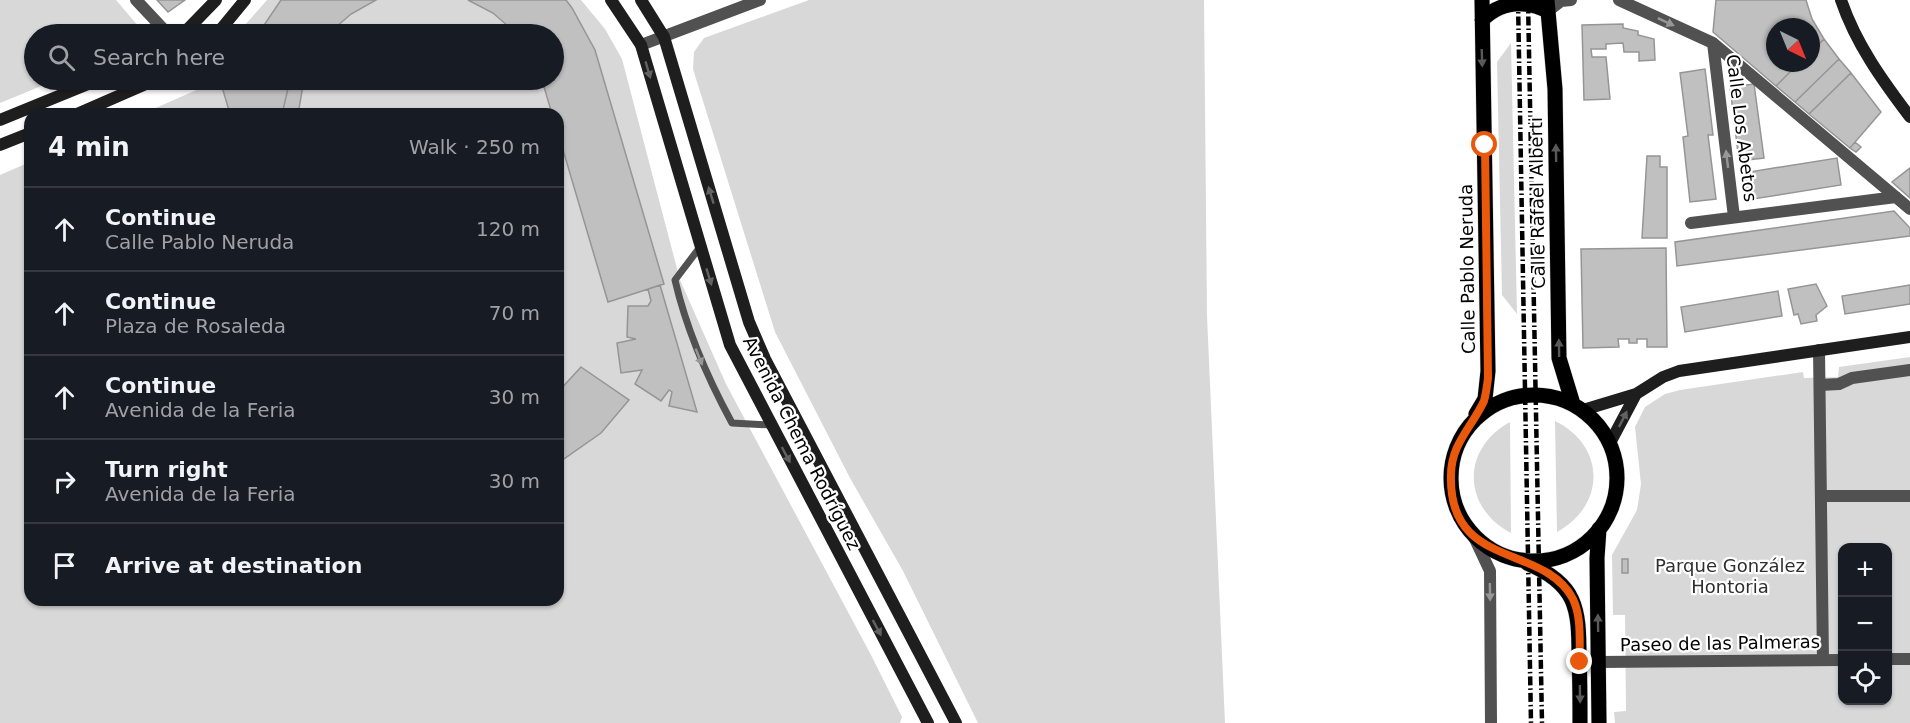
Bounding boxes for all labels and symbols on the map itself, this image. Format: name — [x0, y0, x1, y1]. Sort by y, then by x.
one-way arrow — [1657, 17, 1675, 27]
north arrow — [1766, 18, 1820, 72]
one-way arrow — [1477, 49, 1487, 68]
street label: Calle Los Abetos — [1723, 53, 1761, 203]
one-way arrow — [644, 61, 653, 79]
street label: Calle Rafael Alberti — [1525, 117, 1549, 289]
route start — [1471, 131, 1497, 157]
one-way arrow — [1551, 144, 1561, 163]
one-way arrow — [1723, 149, 1732, 168]
street label: Calle Pablo Neruda — [1455, 184, 1479, 354]
one-way arrow — [706, 186, 715, 204]
one-way arrow — [705, 268, 714, 286]
street label: Avenida Chema Rodríguez — [739, 333, 865, 553]
one-way arrow — [1554, 339, 1564, 358]
one-way arrow — [695, 348, 704, 366]
one-way arrow — [1618, 410, 1628, 427]
one-way arrow — [781, 447, 791, 464]
park label: Parque González Hontoria — [1655, 555, 1805, 597]
one-way arrow — [1485, 582, 1495, 601]
one-way arrow — [1593, 613, 1603, 632]
one-way arrow — [872, 619, 882, 636]
street label: Paseo de las Palmeras — [1620, 631, 1820, 655]
route end — [1566, 648, 1592, 674]
one-way arrow — [1575, 684, 1585, 703]

